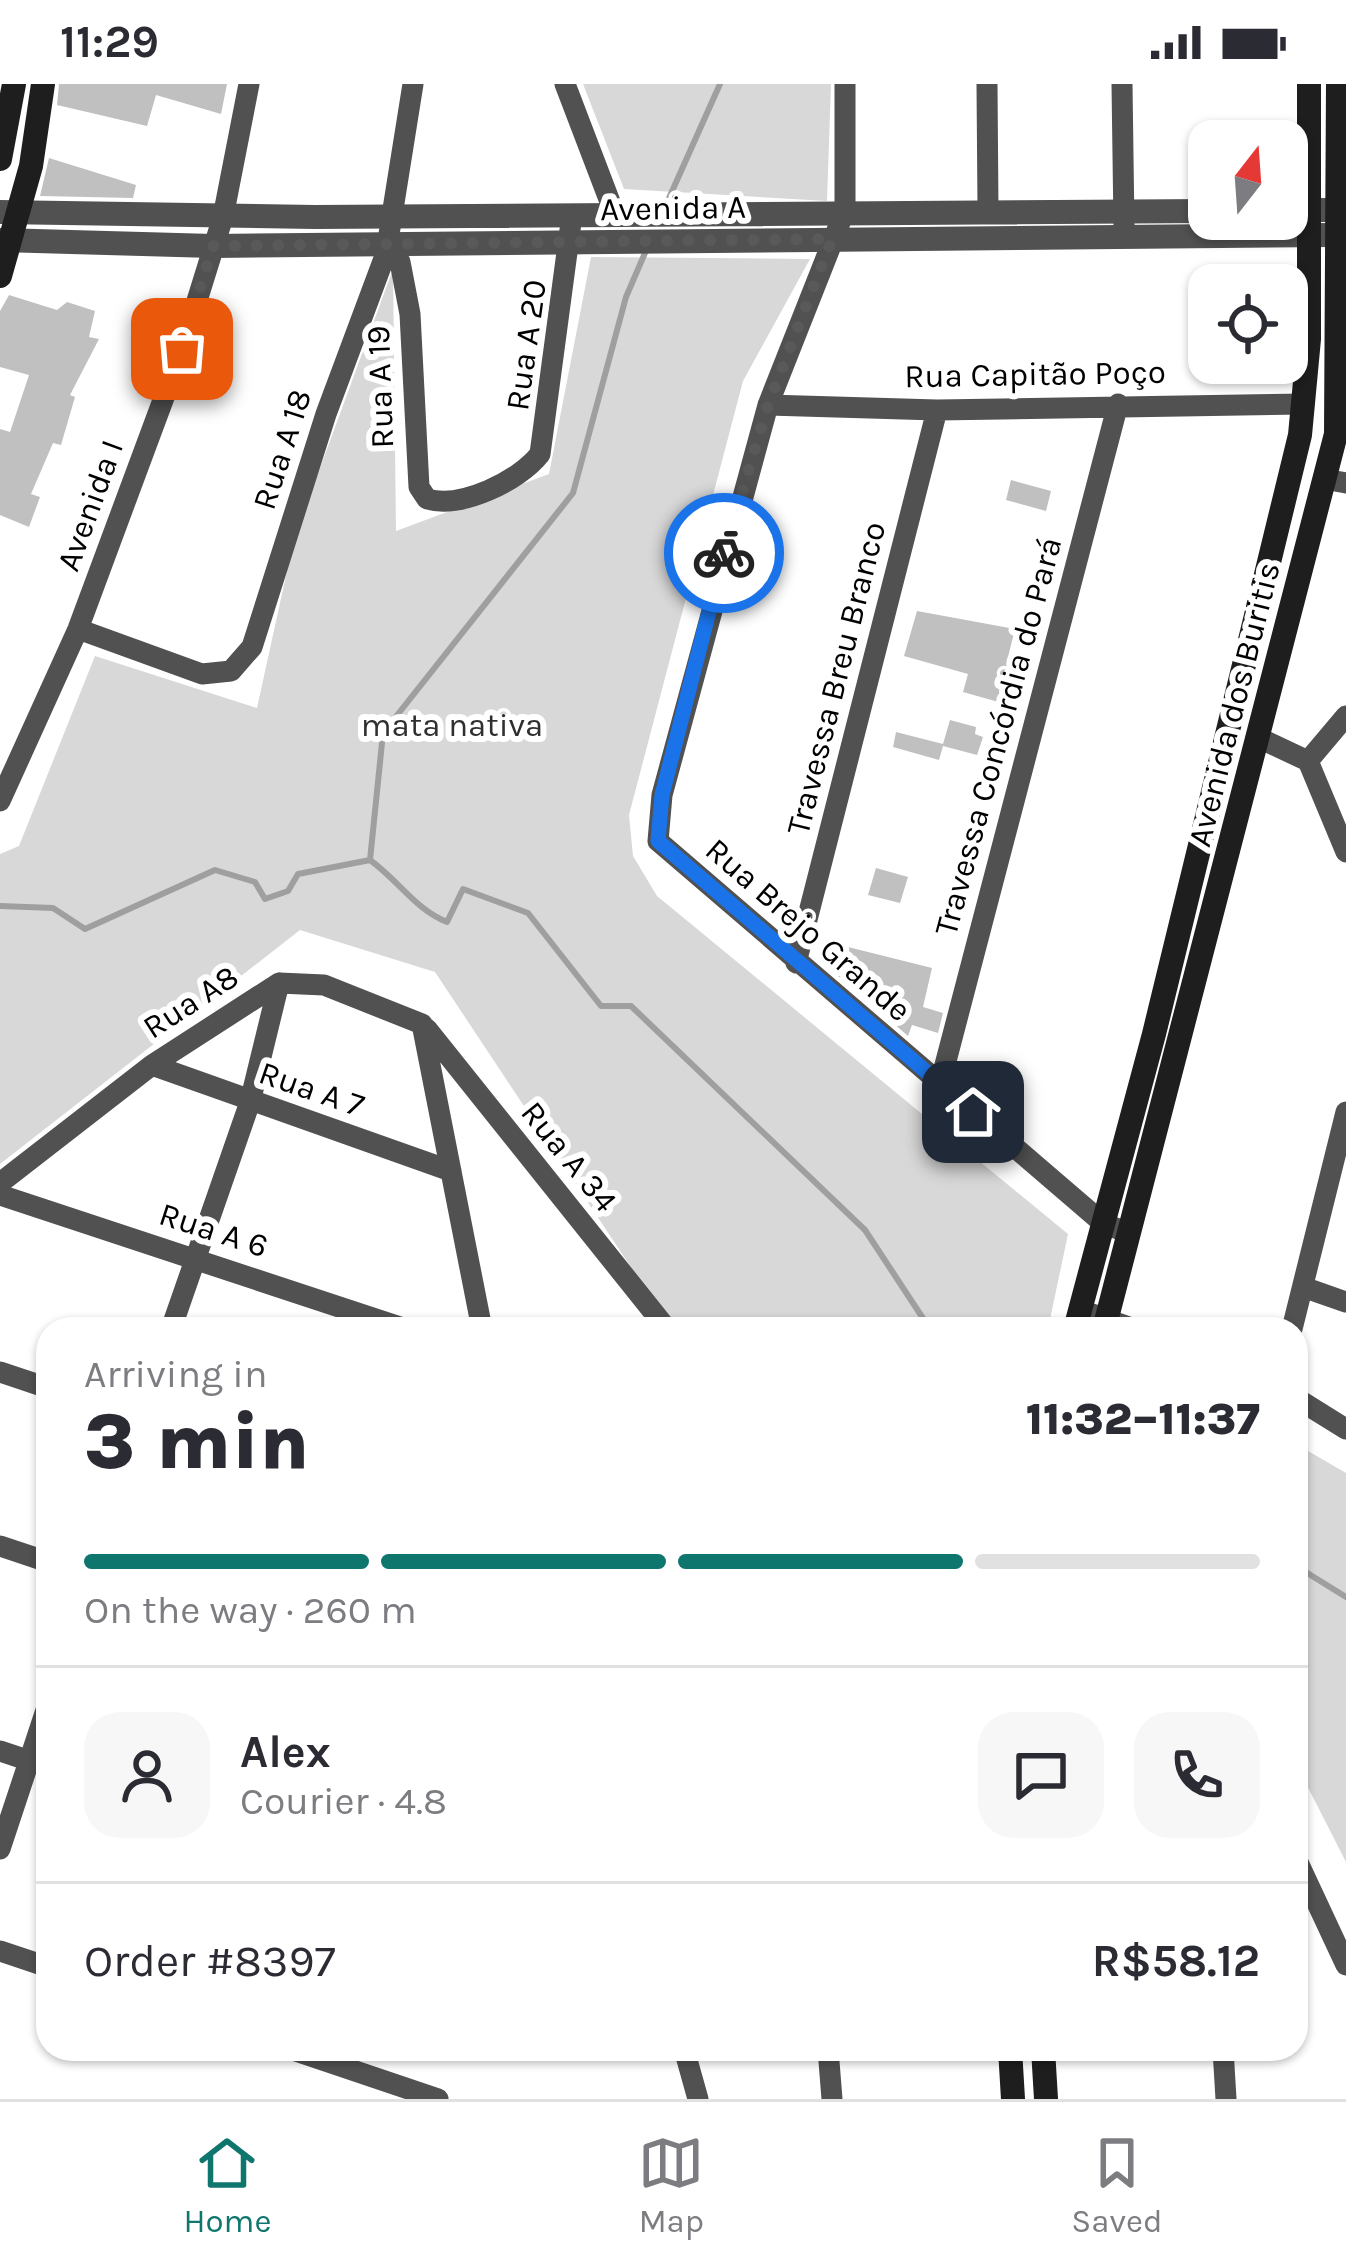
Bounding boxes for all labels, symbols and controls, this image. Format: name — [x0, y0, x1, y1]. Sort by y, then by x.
text: 11:29 — [60, 16, 159, 68]
north arrow — [1188, 120, 1308, 240]
map controls — [1188, 120, 1308, 384]
street label: Avenida A — [600, 188, 746, 228]
button: locate — [1188, 264, 1308, 384]
street label: Rua A 20 — [498, 277, 554, 413]
pin — [131, 298, 233, 400]
icon: bag — [149, 316, 215, 382]
street label: Rua A 19 — [359, 325, 401, 449]
street label: Rua Capitão Poço — [904, 353, 1166, 395]
street label: Rua A 18 — [245, 384, 319, 514]
street label: Avenida I — [49, 435, 131, 576]
courier — [664, 493, 784, 613]
street label: Travessa Breu Branco — [779, 518, 893, 839]
icon: bike — [691, 520, 757, 586]
street label: Travessa Concórdia do Pará — [926, 533, 1069, 940]
street label: Avenida dos Buritis — [1180, 558, 1288, 850]
park label: mata nativa — [361, 706, 543, 744]
street label: Rua Brejo Grande — [698, 830, 919, 1029]
street label: Rua A8 — [136, 957, 245, 1046]
street label: Rua A 7 — [254, 1053, 369, 1125]
pin — [922, 1061, 1024, 1163]
icon: home — [940, 1079, 1006, 1145]
street label: Rua A 34 — [513, 1094, 625, 1219]
street label: Rua A 6 — [155, 1195, 273, 1265]
text: Arriving in — [84, 1351, 267, 1397]
text: 11:32–11:37 — [1026, 1393, 1260, 1445]
text: 3 min — [84, 1396, 309, 1488]
text: On the way · 260 m — [84, 1587, 417, 1633]
button: person — [84, 1712, 210, 1838]
button: chat — [978, 1712, 1104, 1838]
button: phone — [1134, 1712, 1260, 1838]
text: Alex — [240, 1726, 331, 1778]
text: Courier · 4.8 — [240, 1778, 447, 1824]
text: Order #8397 — [84, 1935, 336, 1987]
text: R$58.12 — [1092, 1935, 1260, 1987]
tab: Home — [183, 2130, 271, 2240]
tab: Map — [638, 2130, 704, 2240]
tab: Saved — [1071, 2130, 1163, 2240]

